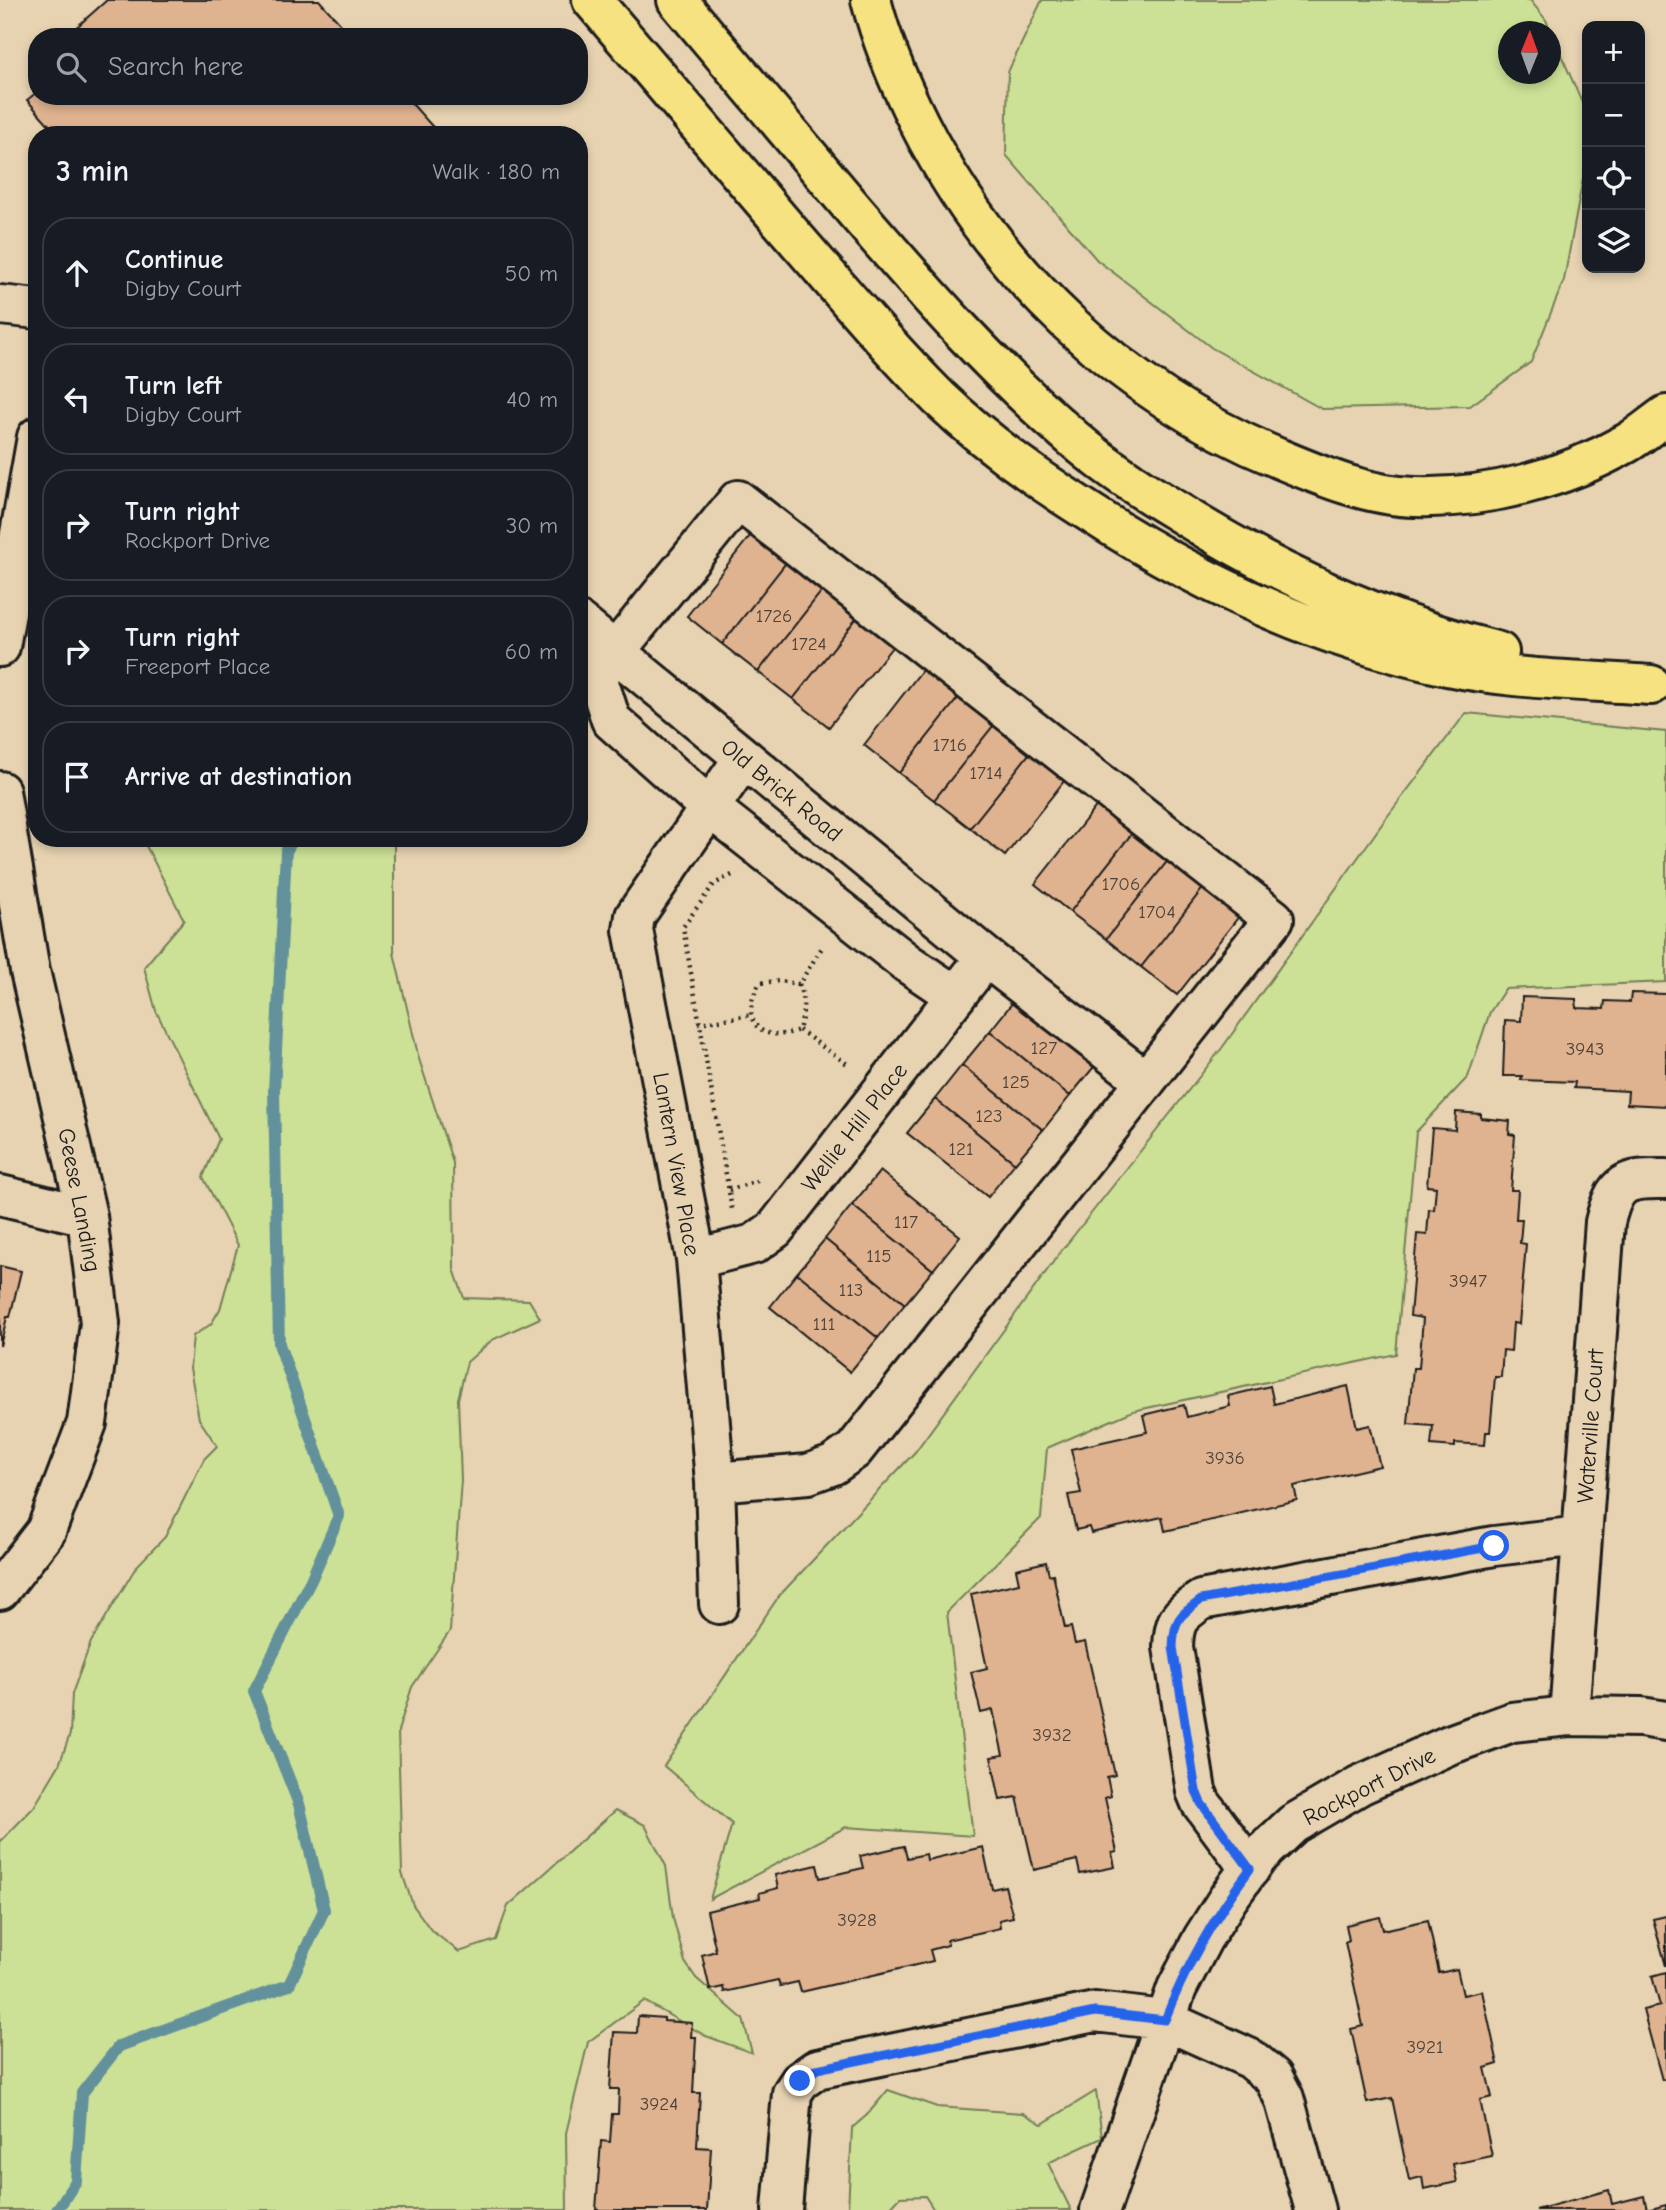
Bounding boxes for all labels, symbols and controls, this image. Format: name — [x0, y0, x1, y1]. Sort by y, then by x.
north arrow — [1498, 21, 1561, 84]
map controls — [1582, 21, 1645, 273]
button: + — [1582, 21, 1645, 84]
search box — [28, 28, 588, 105]
icon: search — [52, 48, 90, 86]
text: Search here — [108, 52, 243, 82]
button: − — [1582, 84, 1645, 147]
button: locate — [1582, 147, 1645, 210]
text: 3 min — [56, 154, 129, 189]
text: Walk · 180 m — [433, 158, 560, 185]
button: layers — [1582, 210, 1645, 273]
text: Continue — [125, 245, 223, 275]
icon: ahead — [58, 254, 96, 292]
text: 50 m — [505, 260, 558, 287]
text: Digby Court — [125, 275, 241, 302]
text: Turn left — [125, 371, 222, 401]
icon: left — [58, 380, 96, 418]
text: 40 m — [506, 386, 558, 413]
text: Digby Court — [125, 401, 241, 428]
text: Turn right — [125, 497, 239, 527]
icon: right — [58, 506, 96, 544]
text: 30 m — [506, 512, 558, 539]
text: Rockport Drive — [125, 527, 270, 554]
house number: 1726 — [756, 605, 792, 627]
text: Turn right — [125, 623, 239, 653]
icon: right — [58, 632, 96, 670]
house number: 1724 — [791, 633, 827, 655]
text: 60 m — [505, 638, 558, 665]
text: Freeport Place — [125, 653, 270, 680]
street label: Old Brick Road — [716, 733, 848, 847]
house number: 1716 — [933, 734, 967, 756]
icon: arrive — [58, 758, 96, 796]
text: Arrive at destination — [125, 762, 352, 792]
house number: 1714 — [969, 762, 1003, 784]
house number: 1706 — [1102, 873, 1140, 895]
house number: 1704 — [1138, 901, 1176, 923]
house number: 127 — [1031, 1037, 1057, 1059]
house number: 3943 — [1566, 1038, 1604, 1060]
street label: Wellie Hill Place — [796, 1057, 913, 1197]
street label: Lantern View Place — [647, 1070, 706, 1258]
house number: 125 — [1002, 1071, 1030, 1093]
house number: 123 — [975, 1105, 1003, 1127]
street label: Geese Landing — [52, 1126, 107, 1274]
house number: 121 — [949, 1138, 974, 1160]
house number: 117 — [894, 1211, 918, 1233]
house number: 115 — [866, 1245, 892, 1267]
house number: 3947 — [1449, 1270, 1487, 1292]
house number: 113 — [839, 1279, 863, 1301]
house number: 111 — [813, 1313, 835, 1335]
street label: Waterville Court — [1572, 1347, 1609, 1504]
house number: 3936 — [1205, 1447, 1245, 1469]
route start — [1478, 1530, 1509, 1561]
house number: 3932 — [1032, 1724, 1072, 1746]
street label: Rockport Drive — [1298, 1741, 1440, 1831]
house number: 3928 — [837, 1909, 877, 1931]
house number: 3921 — [1406, 2036, 1444, 2058]
route end — [784, 2065, 815, 2096]
house number: 3924 — [640, 2093, 678, 2115]

